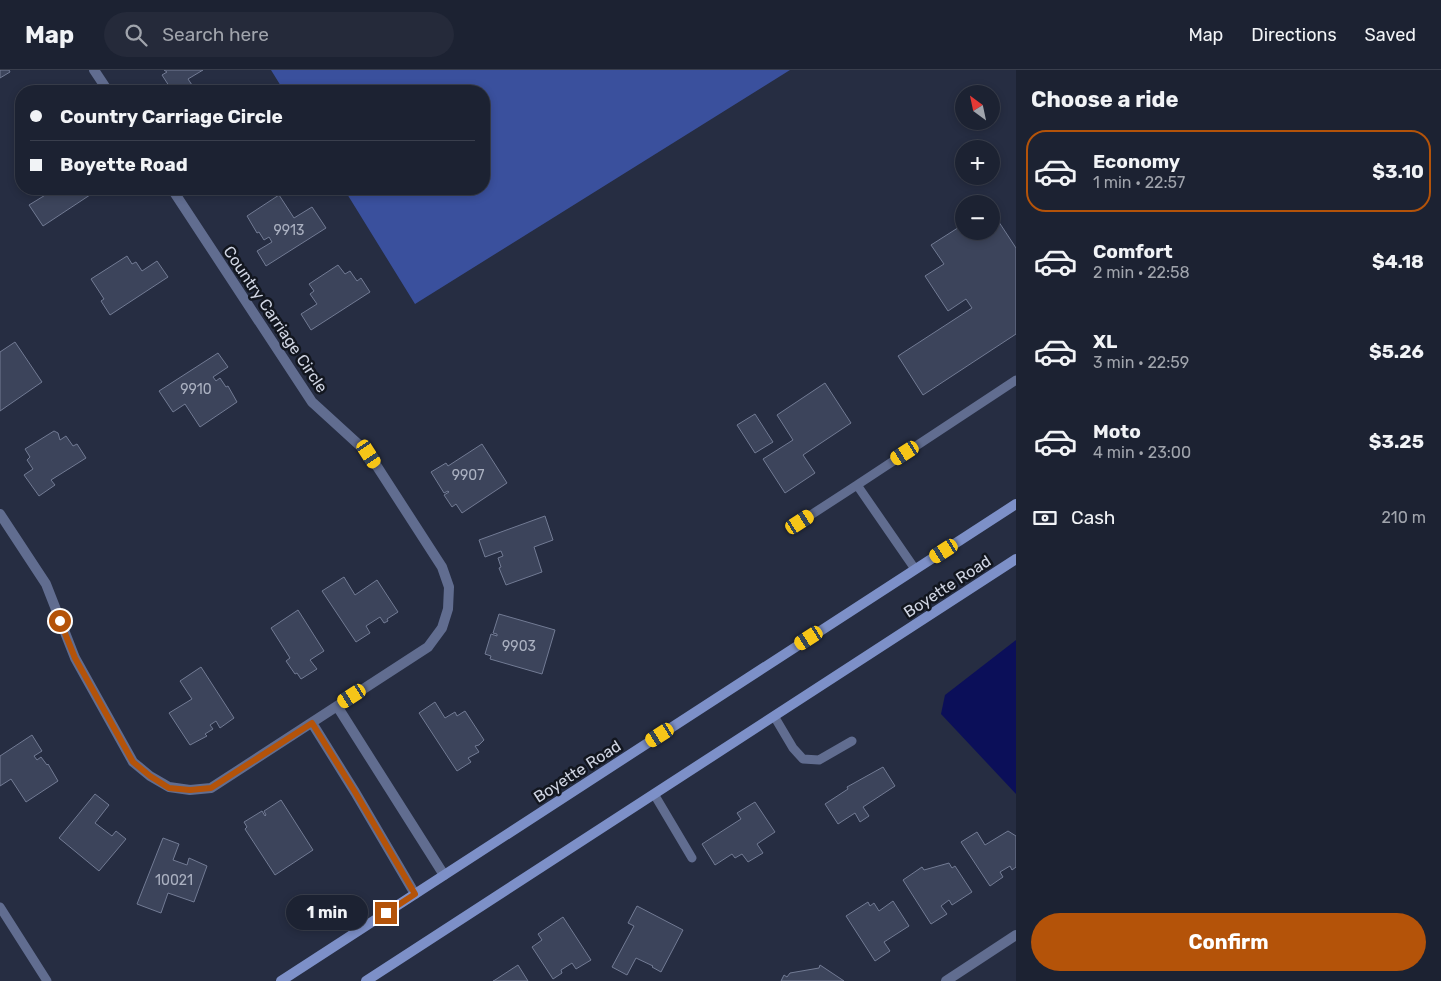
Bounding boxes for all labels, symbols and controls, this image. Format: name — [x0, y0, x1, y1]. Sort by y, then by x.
search box — [104, 12, 454, 57]
text: Map — [25, 21, 74, 49]
icon: search — [122, 21, 150, 49]
text: Search here — [162, 23, 269, 46]
text: Map — [1188, 24, 1223, 46]
text: Directions — [1251, 24, 1337, 46]
text: Saved — [1365, 24, 1416, 46]
north arrow — [955, 85, 1000, 130]
map controls — [955, 85, 1000, 240]
text: Choose a ride — [1031, 86, 1178, 113]
text: Country Carriage Circle — [60, 105, 283, 128]
button: + — [955, 140, 1000, 185]
icon: car — [1033, 149, 1078, 194]
text: Economy — [1093, 150, 1180, 173]
text: Boyette Road — [60, 153, 188, 176]
text: $3.10 — [1372, 160, 1424, 183]
text: 1 min · 22:57 — [1093, 173, 1185, 192]
button: − — [955, 195, 1000, 240]
house number: 9913 — [273, 222, 305, 239]
icon: car — [1033, 239, 1078, 284]
text: Comfort — [1093, 240, 1173, 263]
street label: Country Carriage Circle — [219, 242, 332, 396]
text: $4.18 — [1372, 250, 1424, 273]
text: 2 min · 22:58 — [1093, 263, 1190, 282]
icon: car — [1033, 329, 1078, 374]
text: XL — [1093, 330, 1117, 353]
text: $5.26 — [1369, 340, 1424, 363]
text: 3 min · 22:59 — [1093, 353, 1189, 372]
house number: 9910 — [180, 381, 212, 398]
icon: car — [1033, 419, 1078, 464]
text: Moto — [1093, 420, 1141, 443]
text: $3.25 — [1369, 430, 1424, 453]
car — [354, 437, 383, 471]
car — [888, 439, 921, 467]
text: 4 min · 23:00 — [1093, 443, 1191, 462]
house number: 9907 — [452, 467, 484, 484]
icon: cash — [1031, 504, 1059, 532]
text: Cash — [1071, 506, 1115, 529]
car — [783, 508, 816, 536]
text: 210 m — [1381, 508, 1426, 527]
car — [927, 537, 960, 565]
street label: Boyette Road — [900, 551, 995, 622]
route start — [49, 610, 71, 632]
car — [792, 624, 825, 652]
house number: 9903 — [502, 638, 536, 655]
car — [335, 682, 368, 710]
car — [643, 721, 676, 749]
street label: Boyette Road — [530, 736, 625, 807]
house number: 10021 — [155, 872, 193, 889]
callout: 1 min — [286, 896, 368, 930]
route end — [375, 902, 397, 924]
text: 1 min — [307, 903, 347, 922]
button: Confirm — [1031, 913, 1426, 971]

